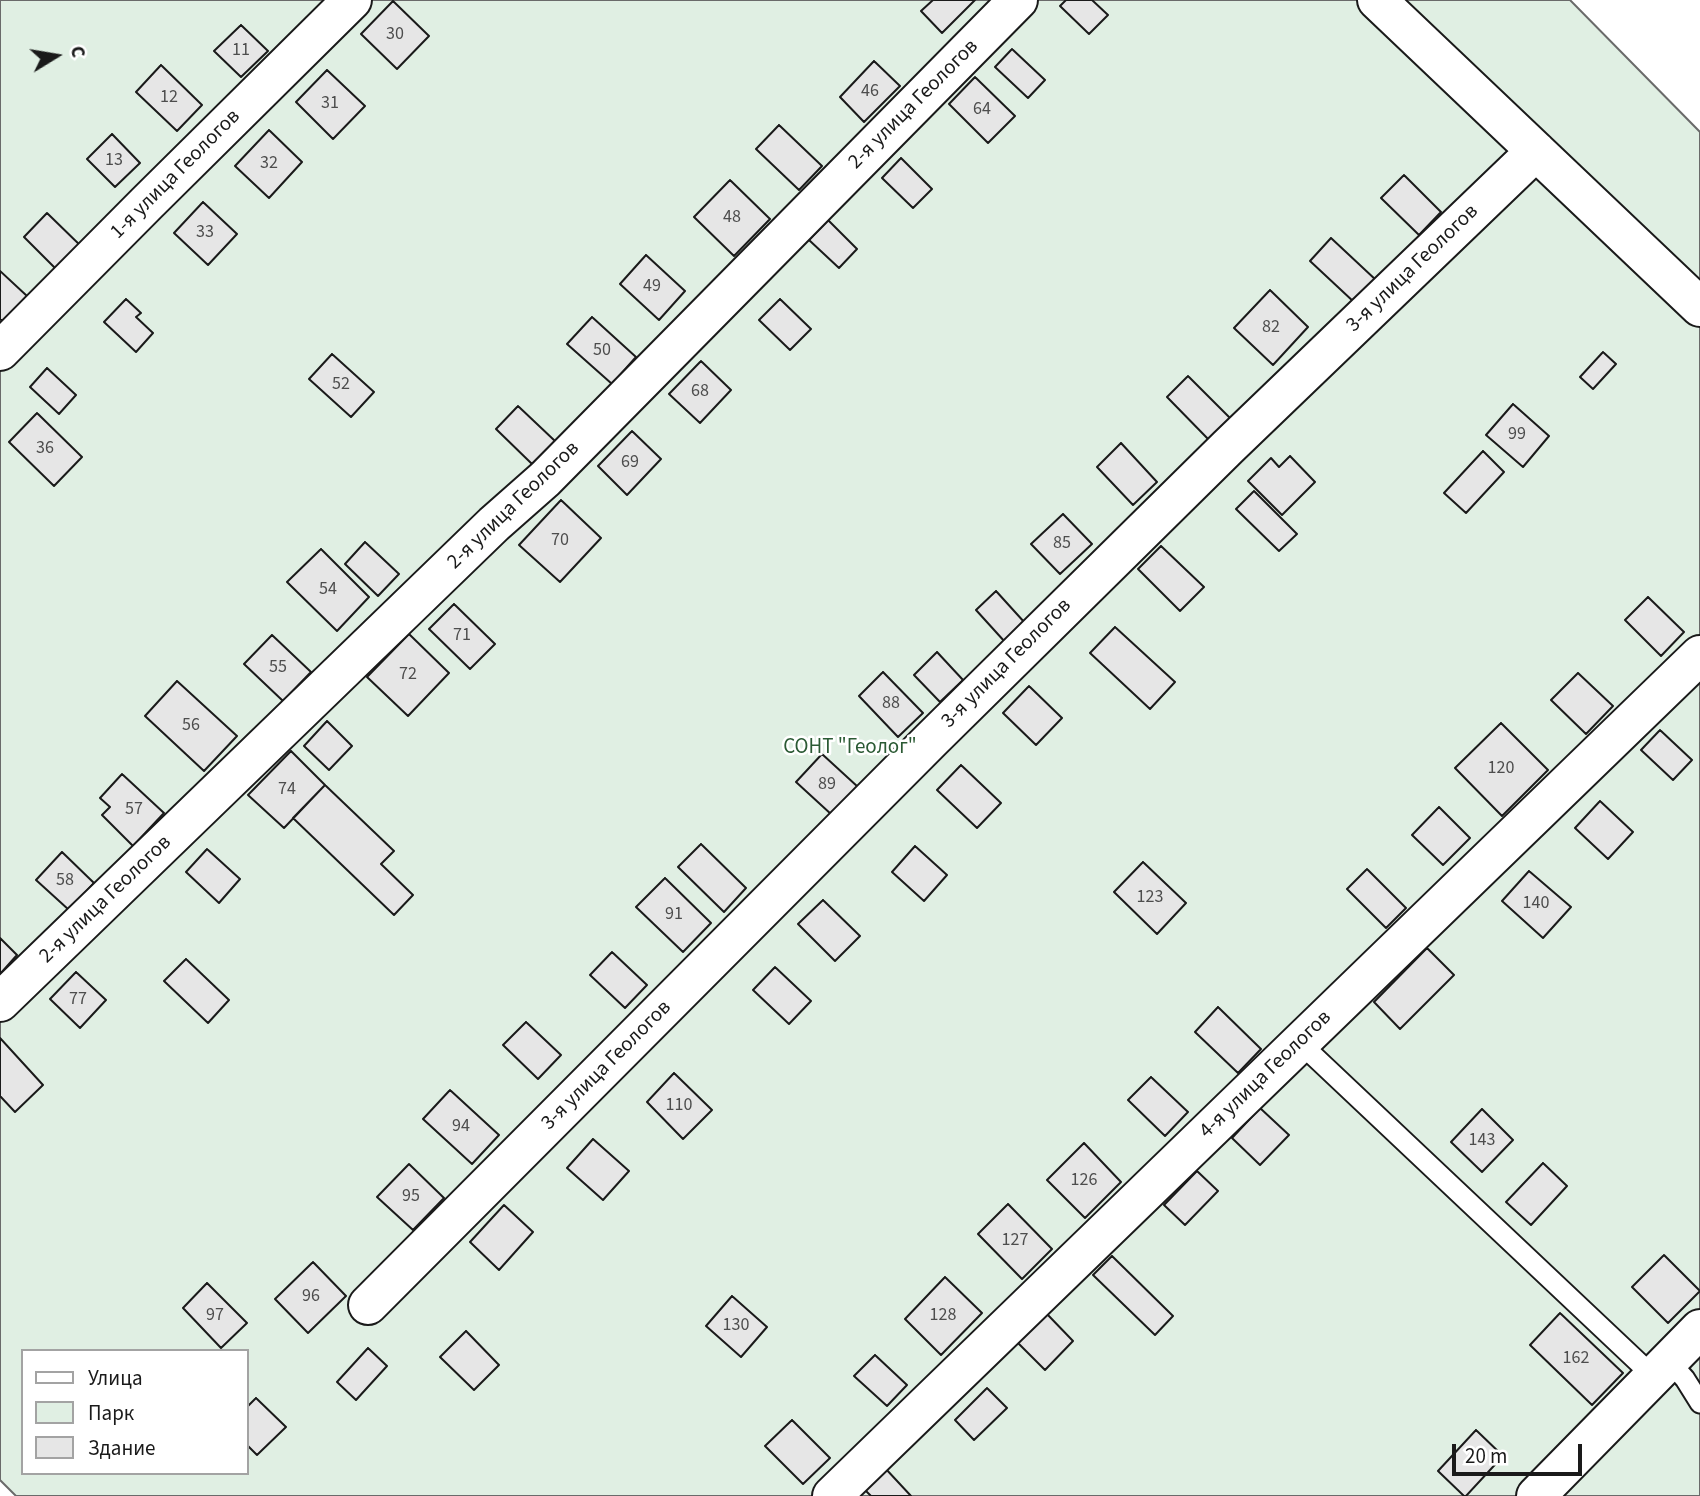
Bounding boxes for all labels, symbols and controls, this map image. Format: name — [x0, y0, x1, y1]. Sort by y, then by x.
north arrow — [21, 21, 91, 91]
house number: 30 — [386, 24, 404, 46]
street label: 2-я улица Геологов — [844, 35, 984, 175]
house number: 11 — [232, 40, 250, 62]
text: С — [63, 44, 91, 60]
house number: 46 — [861, 81, 879, 103]
house number: 12 — [160, 87, 178, 109]
house number: 31 — [321, 93, 339, 115]
house number: 64 — [973, 99, 991, 121]
street label: 1-я улица Геологов — [106, 105, 246, 245]
house number: 13 — [105, 150, 123, 172]
house number: 32 — [260, 153, 278, 175]
street label: 3-я улица Геологов — [1342, 200, 1484, 338]
house number: 48 — [723, 207, 741, 229]
house number: 33 — [196, 222, 214, 244]
house number: 49 — [643, 276, 661, 298]
house number: 82 — [1262, 317, 1280, 339]
house number: 50 — [593, 340, 611, 362]
house number: 52 — [332, 374, 350, 396]
house number: 68 — [691, 381, 709, 403]
house number: 99 — [1508, 424, 1526, 446]
street label: 2-я улица Геологов — [443, 437, 585, 575]
house number: 36 — [36, 438, 54, 460]
house number: 69 — [621, 452, 639, 474]
house number: 70 — [551, 530, 569, 552]
house number: 85 — [1053, 533, 1071, 555]
house number: 54 — [319, 579, 337, 601]
street label: 3-я улица Геологов — [937, 594, 1077, 734]
house number: 71 — [453, 625, 471, 647]
house number: 55 — [269, 657, 287, 679]
house number: 72 — [399, 664, 417, 686]
house number: 88 — [882, 693, 900, 715]
house number: 56 — [182, 715, 200, 737]
park label: СОНТ "Геолог" — [783, 735, 917, 761]
house number: 120 — [1488, 758, 1514, 780]
house number: 89 — [818, 774, 836, 796]
house number: 74 — [278, 779, 296, 801]
house number: 57 — [125, 799, 143, 821]
street label: 2-я улица Геологов — [35, 831, 177, 969]
house number: 58 — [56, 870, 74, 892]
house number: 123 — [1137, 887, 1163, 909]
house number: 140 — [1523, 893, 1549, 915]
house number: 91 — [665, 904, 683, 926]
house number: 77 — [69, 989, 87, 1011]
street label: 3-я улица Геологов — [537, 996, 677, 1136]
street label: 4-я улица Геологов — [1195, 1006, 1337, 1144]
house number: 110 — [666, 1095, 692, 1117]
house number: 94 — [452, 1116, 470, 1138]
house number: 143 — [1469, 1130, 1495, 1152]
house number: 126 — [1071, 1170, 1097, 1192]
house number: 95 — [402, 1186, 420, 1208]
house number: 127 — [1002, 1230, 1028, 1252]
house number: 96 — [302, 1286, 320, 1308]
house number: 97 — [206, 1305, 224, 1327]
house number: 128 — [930, 1305, 956, 1327]
house number: 130 — [723, 1315, 749, 1337]
house number: 162 — [1563, 1348, 1589, 1370]
legend — [21, 1349, 248, 1475]
text: Улица — [88, 1363, 143, 1393]
text: Парк — [88, 1398, 134, 1428]
scale bar — [1455, 1430, 1584, 1474]
text: Здание — [88, 1433, 156, 1463]
text: 20 m — [1465, 1441, 1507, 1471]

